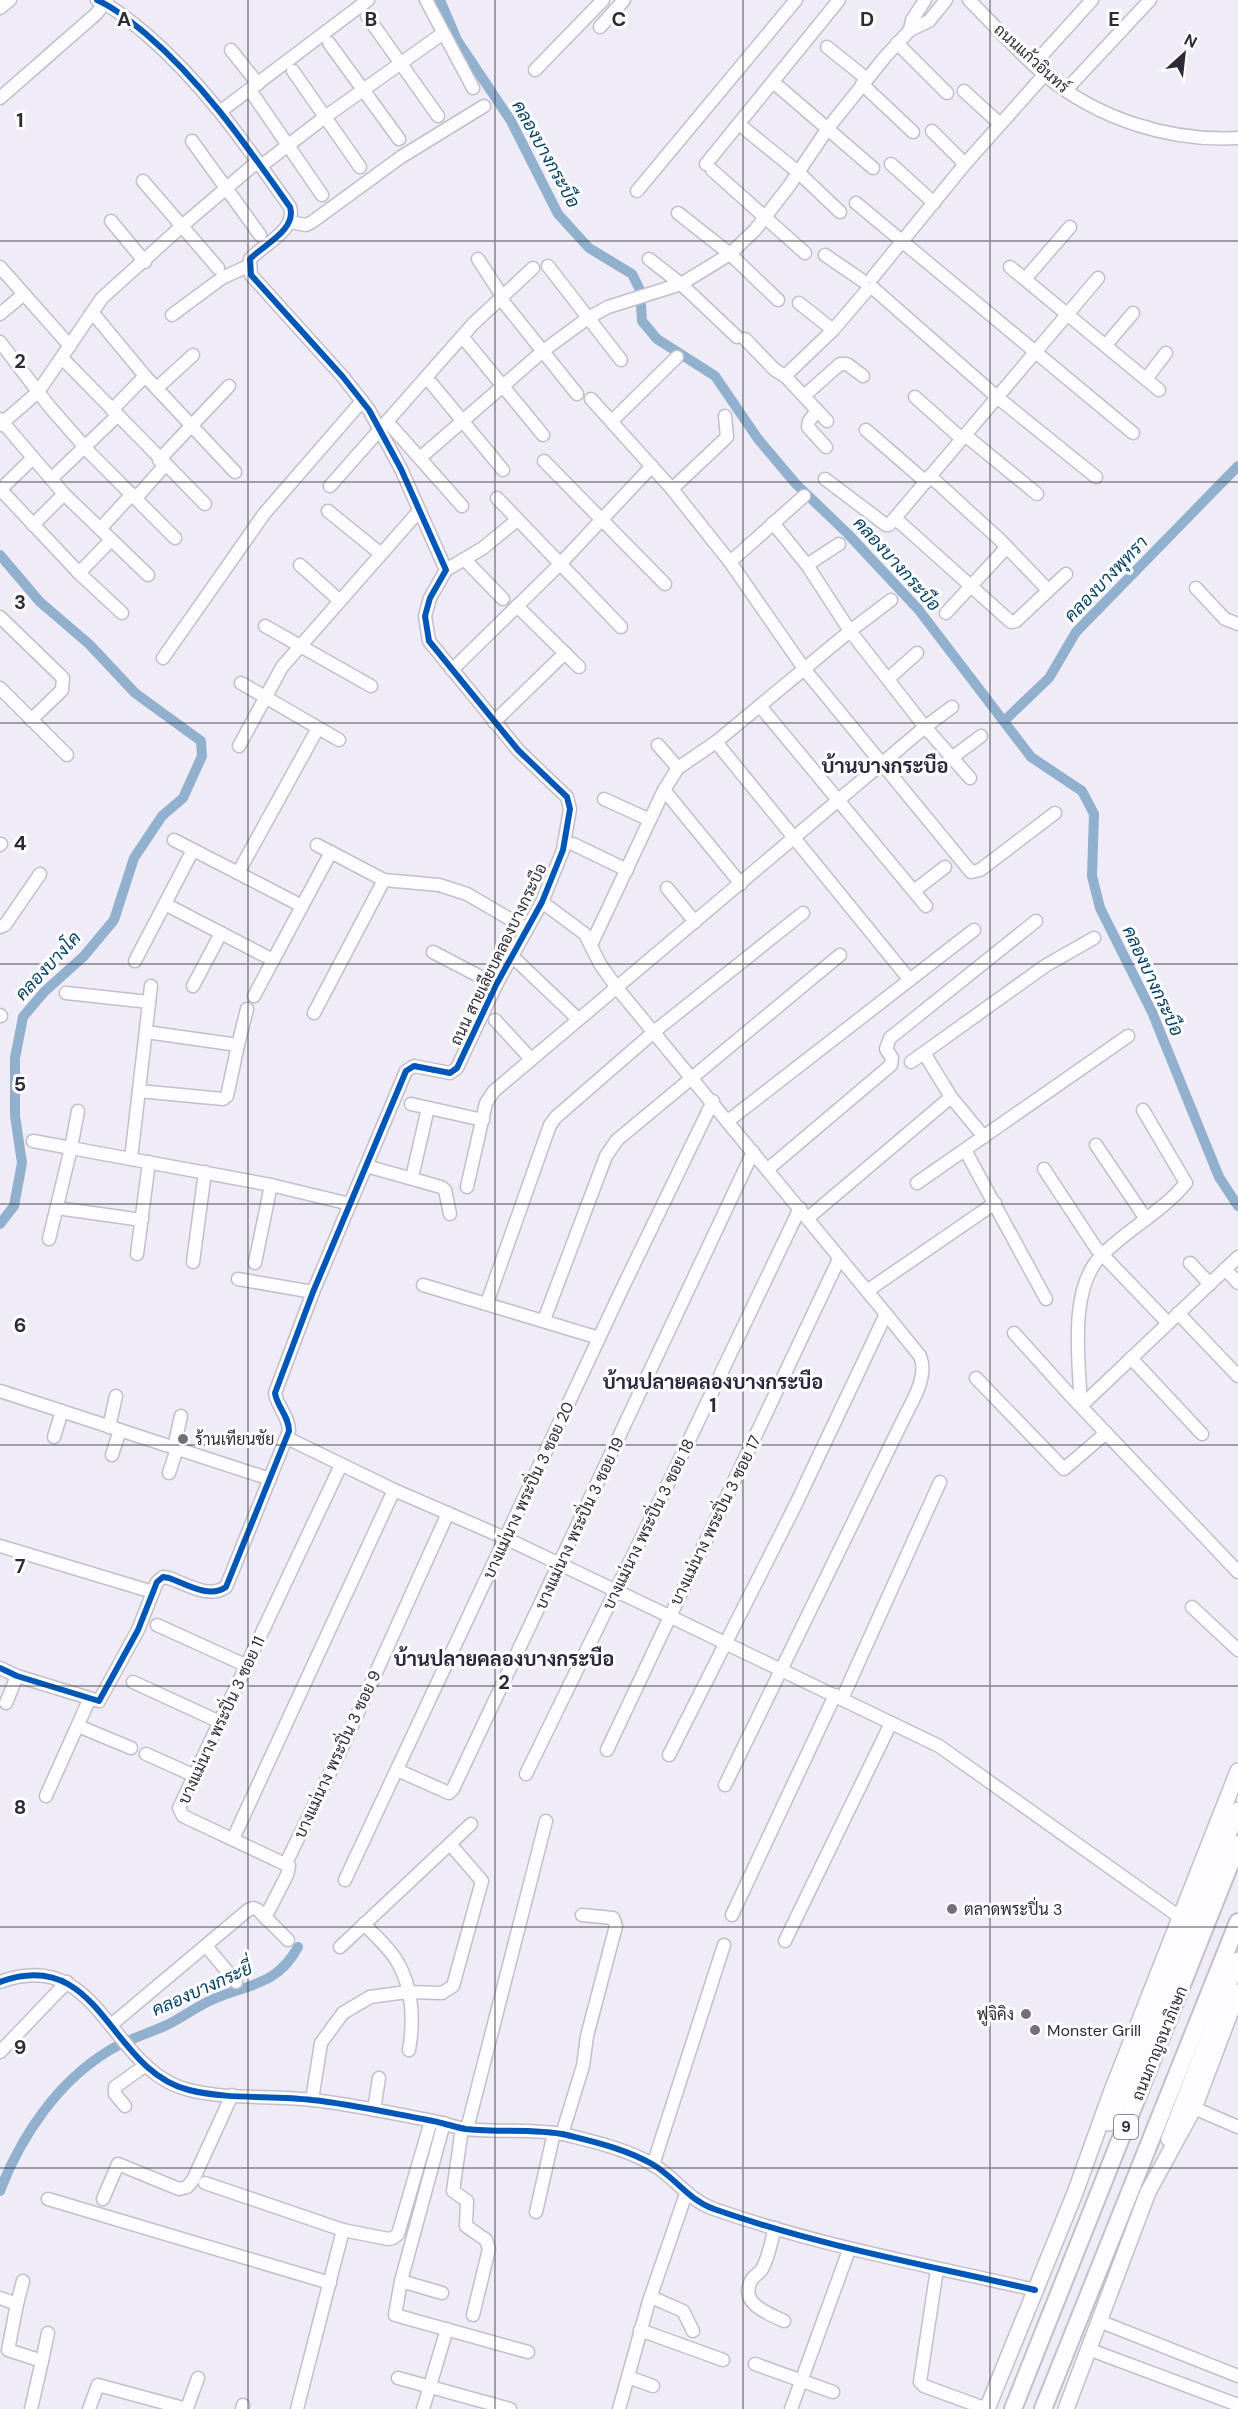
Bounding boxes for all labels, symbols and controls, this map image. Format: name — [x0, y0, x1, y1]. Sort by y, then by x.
text: A — [117, 6, 131, 32]
text: B — [365, 6, 377, 32]
text: C — [612, 6, 626, 32]
text: D — [860, 6, 874, 32]
text: E — [1108, 6, 1120, 32]
street label: ถนนแก้วอินทร์ — [990, 18, 1075, 98]
north arrow — [1154, 24, 1214, 84]
text: N — [1181, 29, 1201, 53]
water label: คลองบางกระบือ — [507, 95, 586, 212]
text: 1 — [16, 107, 24, 133]
text: 2 — [14, 348, 26, 374]
water label: คลองบางกระบือ — [848, 511, 947, 616]
water label: คลองบางพุทรา — [1059, 531, 1153, 627]
text: 3 — [14, 589, 26, 615]
district label: บ้านบางกระบือ — [822, 753, 948, 779]
text: 4 — [14, 830, 27, 856]
street label: ถนน สายเลียบคลองบางกระบือ — [444, 859, 552, 1049]
water label: คลองบางกระบือ — [1117, 921, 1190, 1040]
water label: คลองบางโค — [9, 926, 86, 1006]
text: 5 — [14, 1071, 26, 1097]
text: 6 — [14, 1312, 26, 1338]
district label: บ้านปลายคลองบางกระบือ 1 — [603, 1369, 823, 1418]
street label: บางแม่นาง พระปิ่น 3 ซอย 20 — [475, 1397, 579, 1582]
place label: ร้านเทียนชัย — [195, 1428, 274, 1450]
street label: บางแม่นาง พระปิ่น 3 ซอย 17 — [662, 1430, 766, 1609]
marker: ร้านเทียนชัย — [176, 1432, 190, 1446]
street label: บางแม่นาง พระปิ่น 3 ซอย 19 — [527, 1432, 629, 1613]
street label: บางแม่นาง พระปิ่น 3 ซอย 18 — [595, 1434, 699, 1613]
text: 7 — [15, 1553, 26, 1579]
street label: บางแม่นาง พระปิ่น 3 ซอย 11 — [170, 1631, 270, 1808]
district label: บ้านปลายคลองบางกระบือ 2 — [394, 1646, 614, 1695]
street label: บางแม่นาง พระปิ่น 3 ซอย 9 — [286, 1665, 386, 1842]
text: 8 — [14, 1794, 26, 1820]
place label: ตลาดพระปิ่น 3 — [964, 1896, 1062, 1920]
marker: ตลาดพระปิ่น 3 — [945, 1902, 959, 1916]
water label: คลองบางกระยี่ — [146, 1952, 258, 2022]
street label: ถนนกาญจนาภิเษก — [1127, 1983, 1192, 2104]
place label: ฟูจิคิง — [977, 2004, 1014, 2026]
marker: ฟูจิคิง — [1019, 2007, 1033, 2021]
place label: Monster Grill — [1047, 2020, 1141, 2041]
marker: Monster Grill — [1028, 2023, 1042, 2037]
text: 9 — [14, 2034, 26, 2060]
road number: 9 — [1114, 2115, 1138, 2139]

